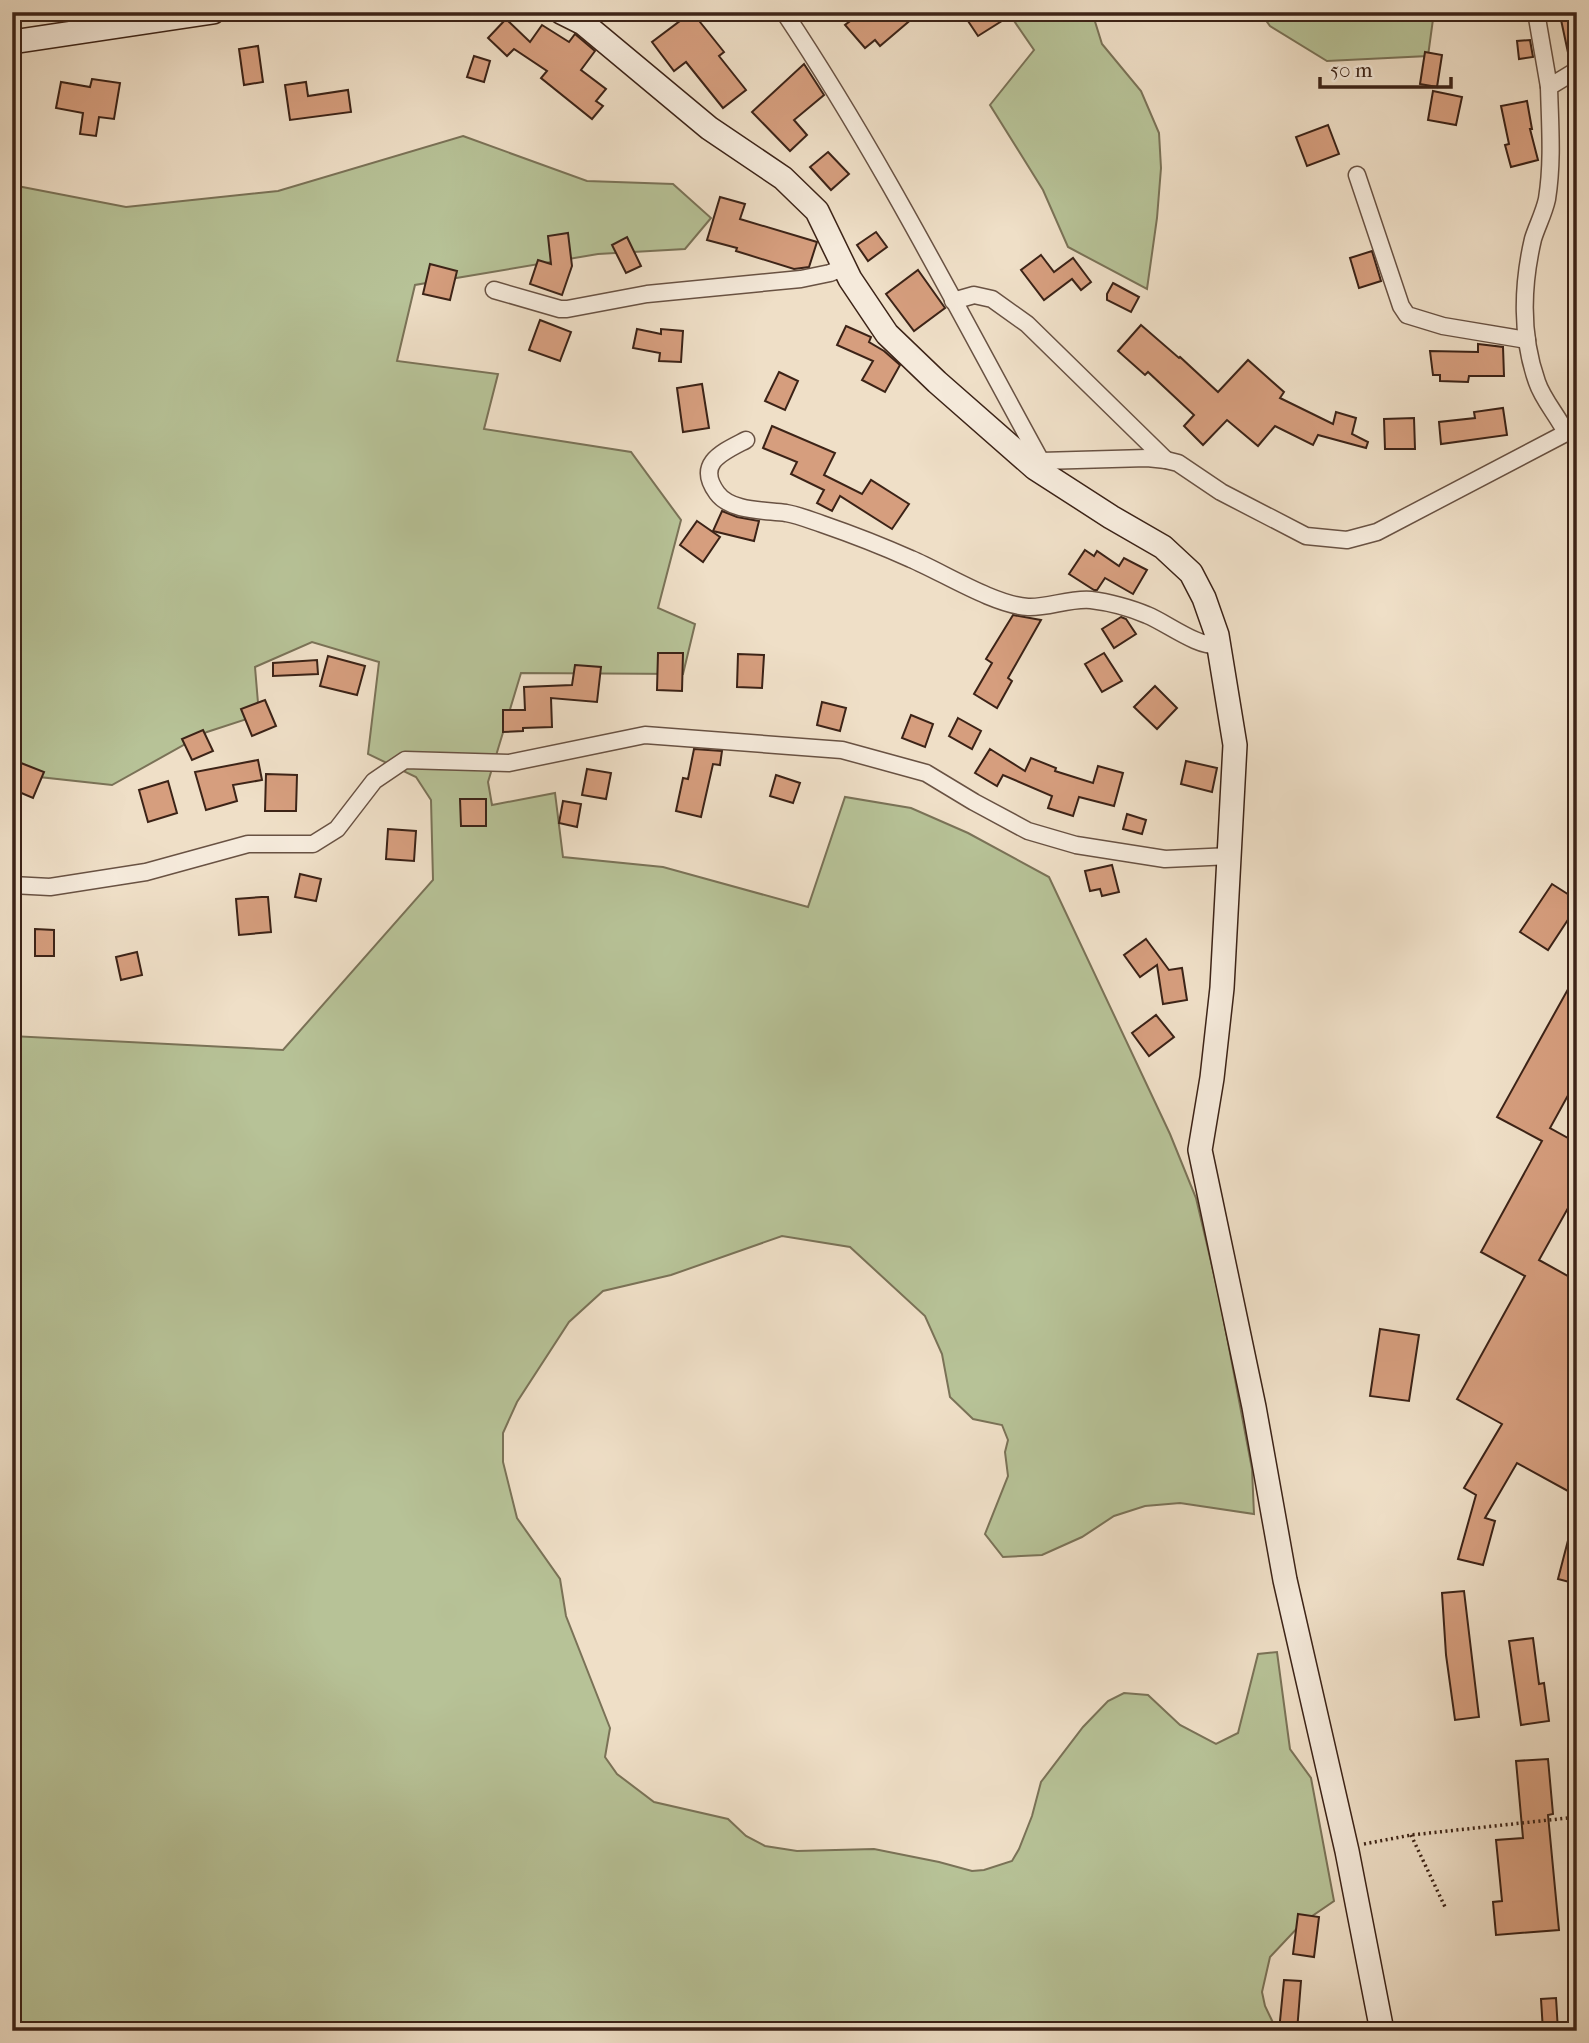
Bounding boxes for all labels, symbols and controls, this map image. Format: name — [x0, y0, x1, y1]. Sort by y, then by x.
scale bar — [1320, 46, 1451, 90]
text: 50 m — [1330, 58, 1373, 82]

